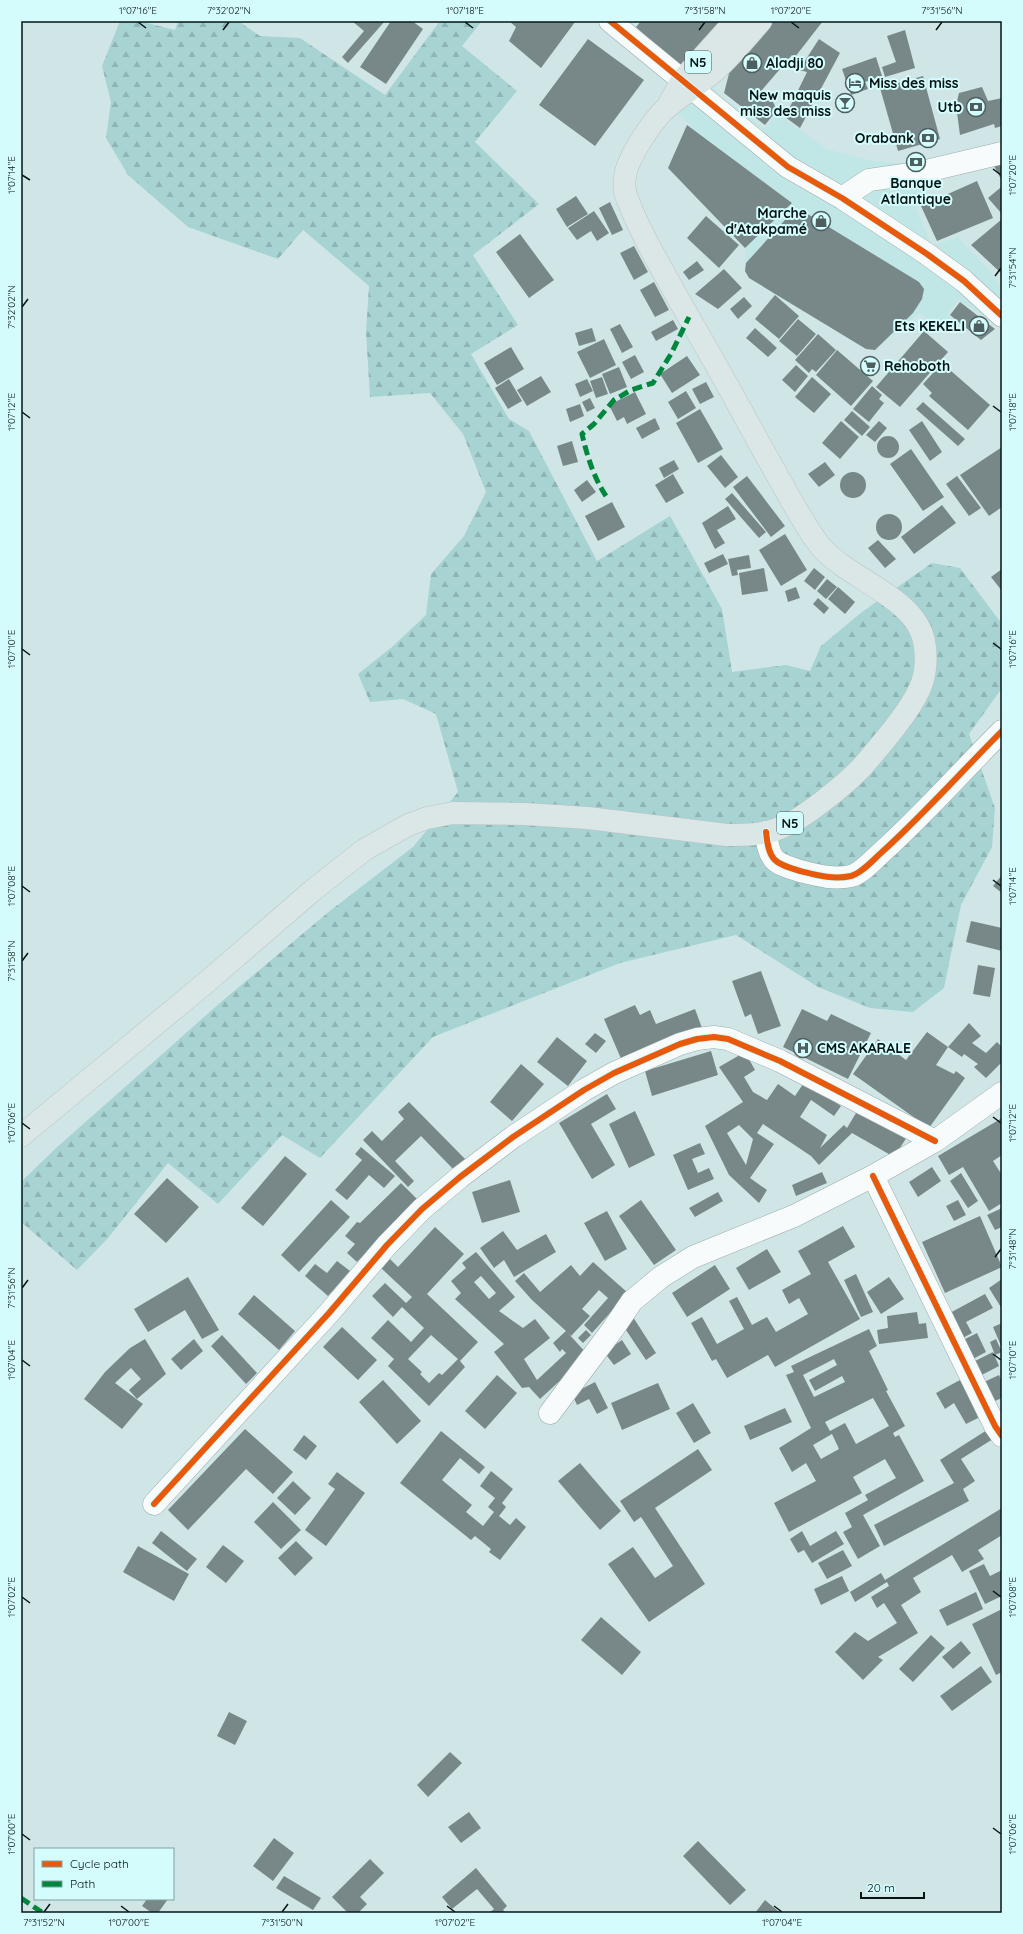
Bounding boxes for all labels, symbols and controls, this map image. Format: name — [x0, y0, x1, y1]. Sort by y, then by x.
text: 1°07'16"E — [119, 4, 157, 17]
text: 7°32'02"N — [207, 4, 251, 17]
text: 1°07'18"E — [446, 4, 484, 17]
text: 7°31'58"N — [684, 4, 726, 17]
text: 1°07'20"E — [771, 4, 812, 17]
text: 7°31'56"N — [921, 4, 963, 17]
road number: N5 — [685, 51, 711, 73]
shop icon: Aladji 80 — [741, 52, 763, 74]
place label: Aladji 80 — [766, 54, 824, 72]
hotel icon: Miss des miss — [844, 72, 866, 94]
place label: Miss des miss — [869, 74, 959, 92]
place label: New maquis miss des miss — [740, 86, 831, 120]
bar icon: New maquis miss des miss — [834, 92, 856, 114]
bank icon: Utb — [965, 96, 987, 118]
place label: Utb — [938, 98, 962, 116]
bank icon: Orabank — [917, 127, 939, 149]
place label: Orabank — [855, 129, 914, 147]
bank icon: Banque Atlantique — [905, 151, 927, 173]
text: 1°07'20"E — [1006, 154, 1019, 195]
text: 1°07'14"E — [5, 156, 18, 194]
place label: Banque Atlantique — [881, 174, 951, 208]
place label: Marche d'Atakpamé — [725, 204, 807, 238]
shop icon: Marche d'Atakpamé — [810, 210, 832, 232]
text: 7°31'54"N — [1006, 247, 1019, 289]
text: 7°32'02"N — [5, 285, 18, 329]
shop icon: Ets KEKELI — [968, 315, 990, 337]
place label: Ets KEKELI — [894, 317, 965, 335]
supermarket icon: Rehoboth — [859, 355, 881, 377]
place label: Rehoboth — [884, 357, 950, 375]
text: 1°07'12"E — [5, 393, 18, 431]
text: 1°07'18"E — [1006, 393, 1019, 431]
text: 1°07'10"E — [5, 629, 18, 668]
text: 1°07'16"E — [1006, 630, 1019, 668]
road number: N5 — [777, 812, 803, 834]
text: 1°07'08"E — [5, 866, 18, 906]
text: 1°07'14"E — [1006, 867, 1019, 905]
text: 7°31'58"N — [5, 940, 18, 982]
hospital icon: CMS AKARALE — [792, 1037, 814, 1059]
place label: CMS AKARALE — [817, 1039, 911, 1057]
text: 1°07'06"E — [5, 1103, 18, 1143]
text: 1°07'12"E — [1006, 1104, 1019, 1142]
text: 7°31'48"N — [1006, 1228, 1019, 1270]
text: 7°31'56"N — [5, 1267, 18, 1309]
text: 1°07'04"E — [5, 1340, 18, 1380]
text: 1°07'10"E — [1006, 1340, 1019, 1379]
text: 1°07'02"E — [5, 1576, 18, 1617]
text: 1°07'08"E — [1006, 1577, 1019, 1617]
text: 1°07'00"E — [5, 1813, 18, 1854]
text: 1°07'06"E — [1006, 1814, 1019, 1854]
legend — [34, 1848, 174, 1900]
text: Cycle path — [70, 1856, 129, 1871]
scale bar — [861, 1874, 924, 1900]
text: Path — [70, 1876, 95, 1891]
text: 20 m — [867, 1880, 895, 1895]
text: 7°31'52"N — [23, 1916, 65, 1929]
text: 1°07'00"E — [109, 1916, 150, 1929]
text: 7°31'50"N — [261, 1916, 303, 1929]
text: 1°07'02"E — [435, 1916, 476, 1929]
text: 1°07'04"E — [762, 1916, 802, 1929]

